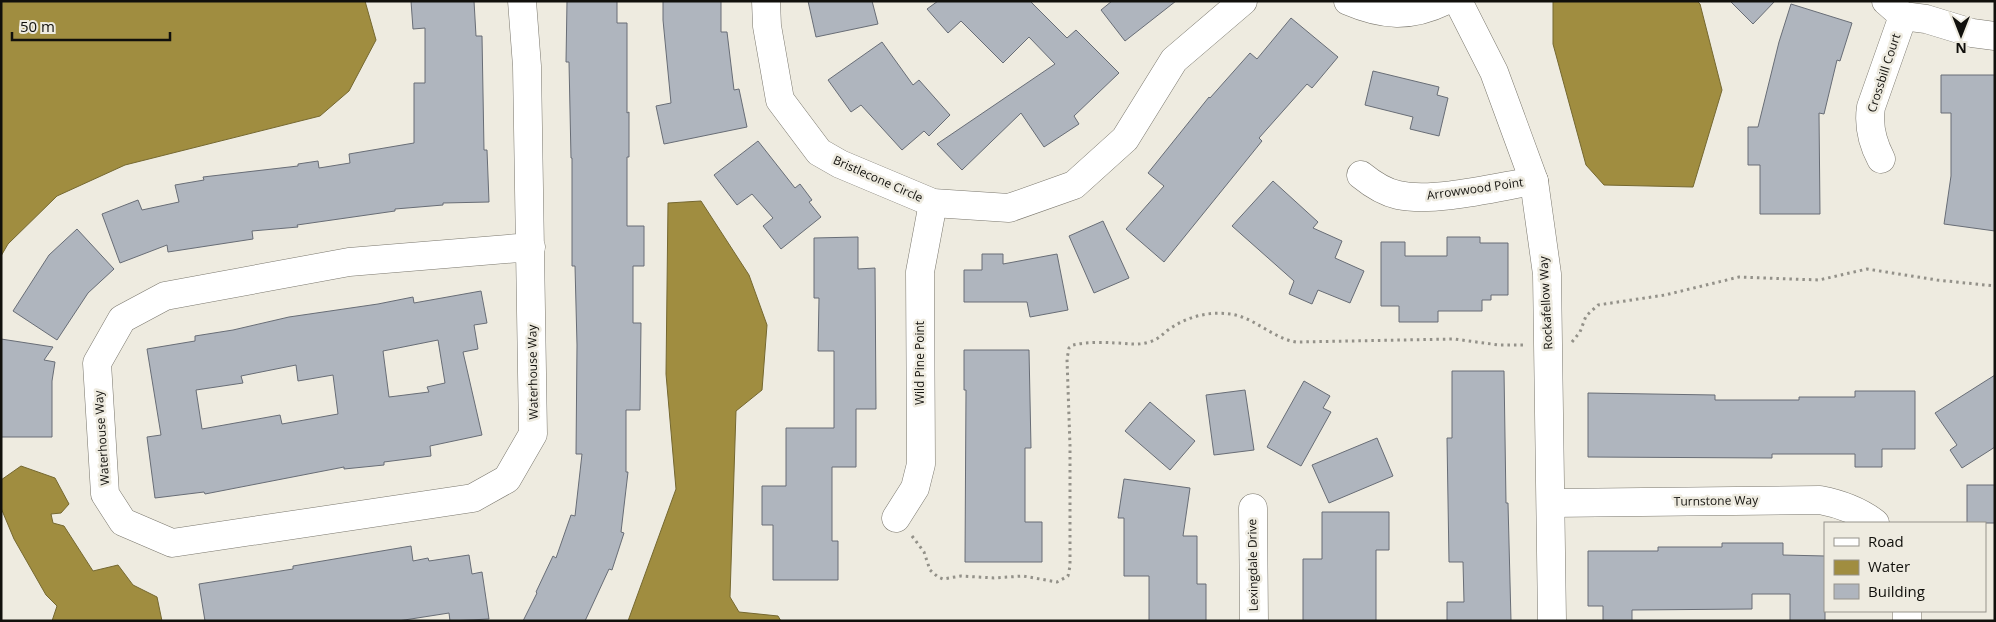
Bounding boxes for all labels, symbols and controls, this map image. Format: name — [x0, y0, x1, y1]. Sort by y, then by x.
scale bar — [12, 10, 170, 42]
north arrow — [1936, 10, 1986, 60]
text: 50 m — [20, 16, 55, 36]
street label: Crossbill Court — [1863, 31, 1904, 114]
text: N — [1955, 39, 1967, 58]
street label: Bristlecone Circle — [831, 151, 926, 206]
street label: Arrowwood Point — [1426, 173, 1524, 204]
street label: Rockafellow Way — [1535, 255, 1556, 350]
street label: Wild Pine Point — [911, 321, 928, 405]
street label: Waterhouse Way — [523, 323, 542, 420]
street label: Waterhouse Way — [90, 389, 113, 486]
street label: Turnstone Way — [1674, 491, 1759, 510]
street label: Lexingdale Drive — [1243, 518, 1262, 611]
legend — [1824, 522, 1986, 612]
text: Road — [1868, 531, 1904, 551]
text: Water — [1868, 556, 1910, 576]
text: Building — [1868, 581, 1925, 601]

